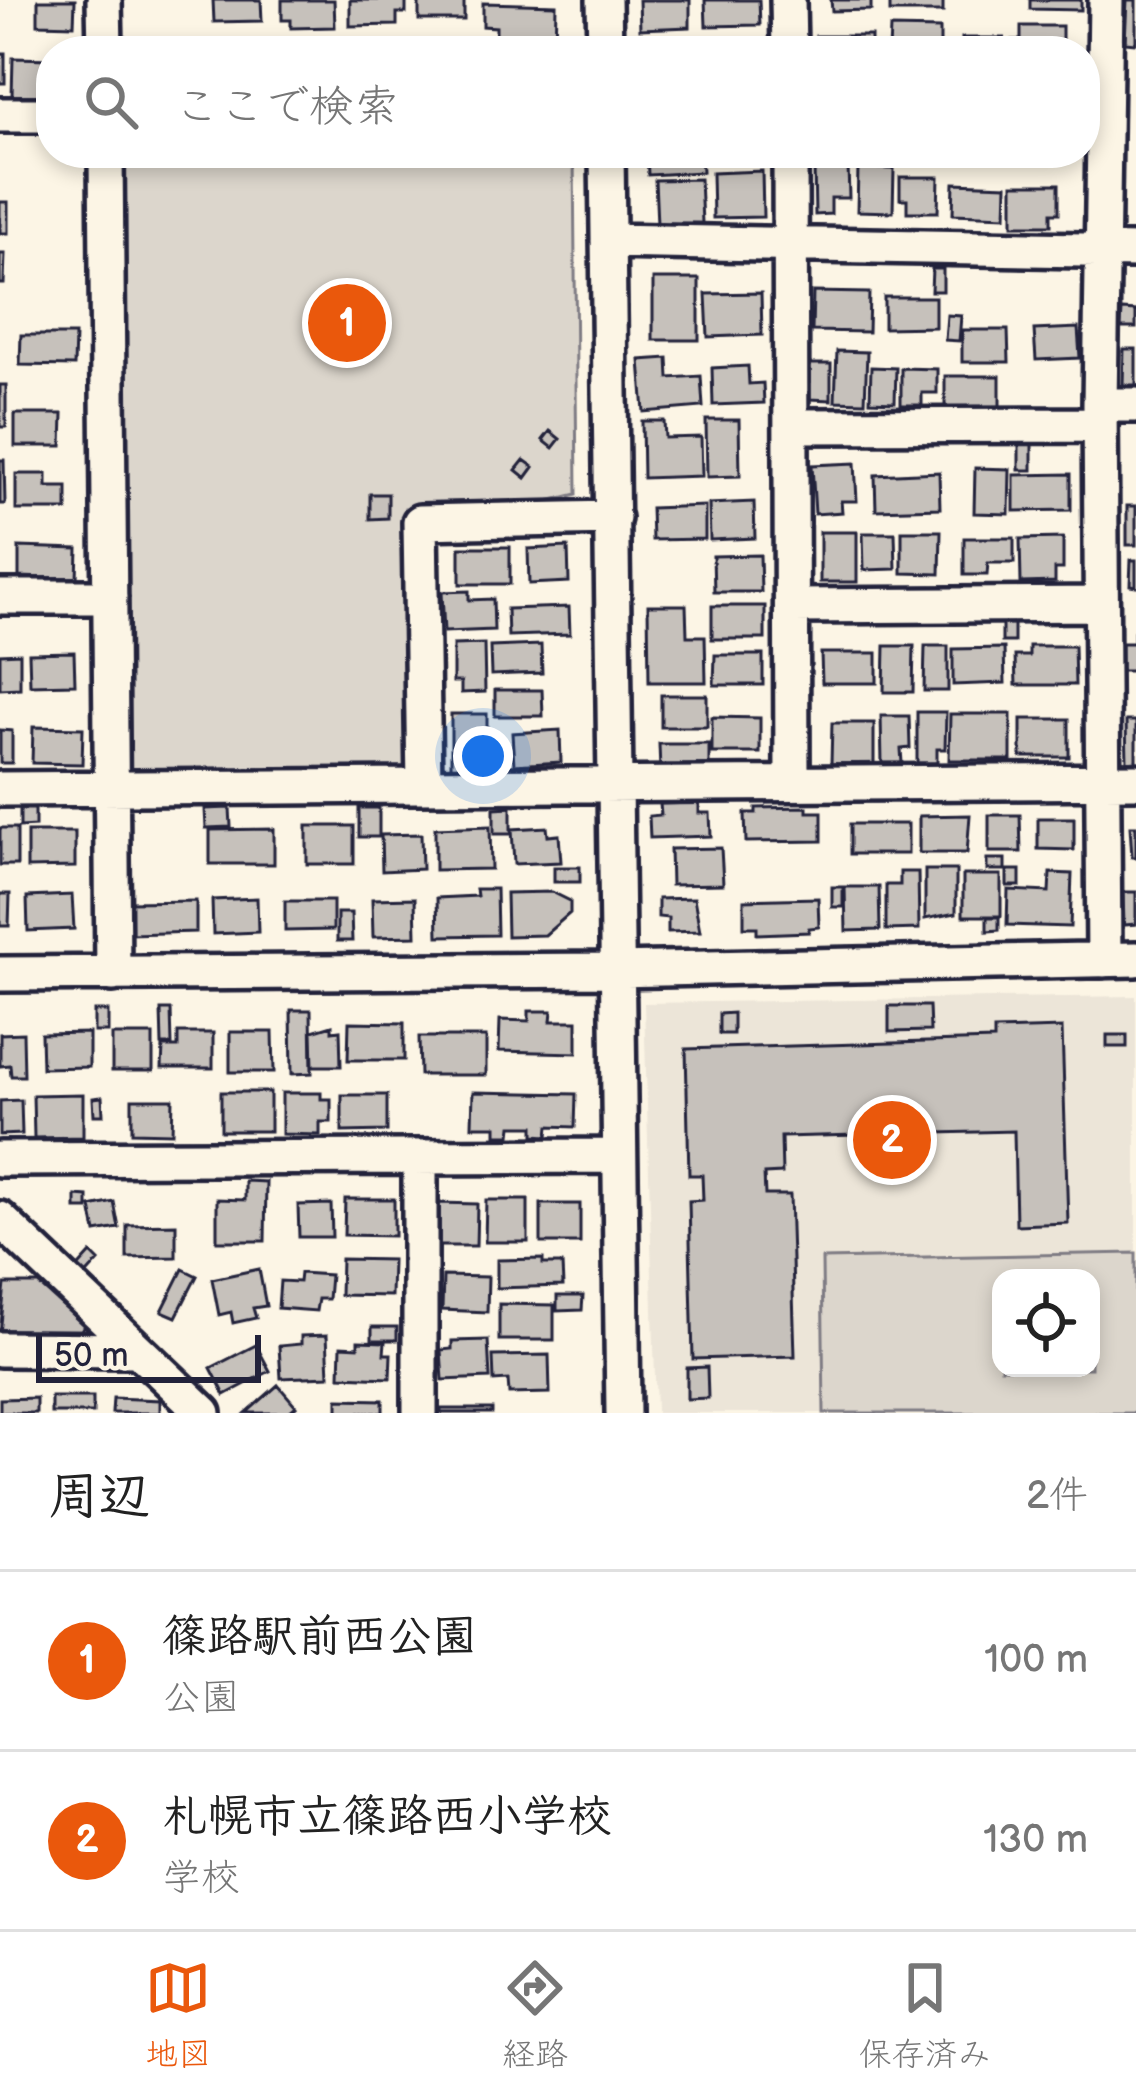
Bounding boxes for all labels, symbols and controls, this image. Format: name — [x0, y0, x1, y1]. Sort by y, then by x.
search box — [36, 36, 1100, 168]
icon: search — [78, 69, 144, 135]
text: ここで検索 — [174, 80, 399, 135]
pin: 1 — [308, 278, 386, 368]
your location — [453, 726, 513, 786]
pin: 2 — [853, 1095, 931, 1185]
map controls — [992, 1269, 1100, 1377]
button: locate — [992, 1269, 1100, 1377]
scale bar — [36, 1329, 261, 1382]
text: 50 m — [54, 1336, 129, 1376]
text: 周辺 — [48, 1467, 150, 1528]
text: 2件 — [1026, 1473, 1088, 1520]
text: 篠路駅前西公園 — [162, 1610, 477, 1665]
text: 1 — [79, 1637, 95, 1684]
text: 100 m — [984, 1637, 1088, 1684]
text: 公園 — [162, 1675, 240, 1722]
text: 札幌市立篠路西小学校 — [162, 1790, 612, 1845]
text: 2 — [75, 1817, 99, 1864]
text: 130 m — [983, 1817, 1088, 1864]
text: 学校 — [162, 1855, 240, 1902]
tab: 地図 — [145, 1955, 211, 2075]
tab: 経路 — [502, 1955, 568, 2075]
tab: 保存済み — [859, 1955, 991, 2075]

